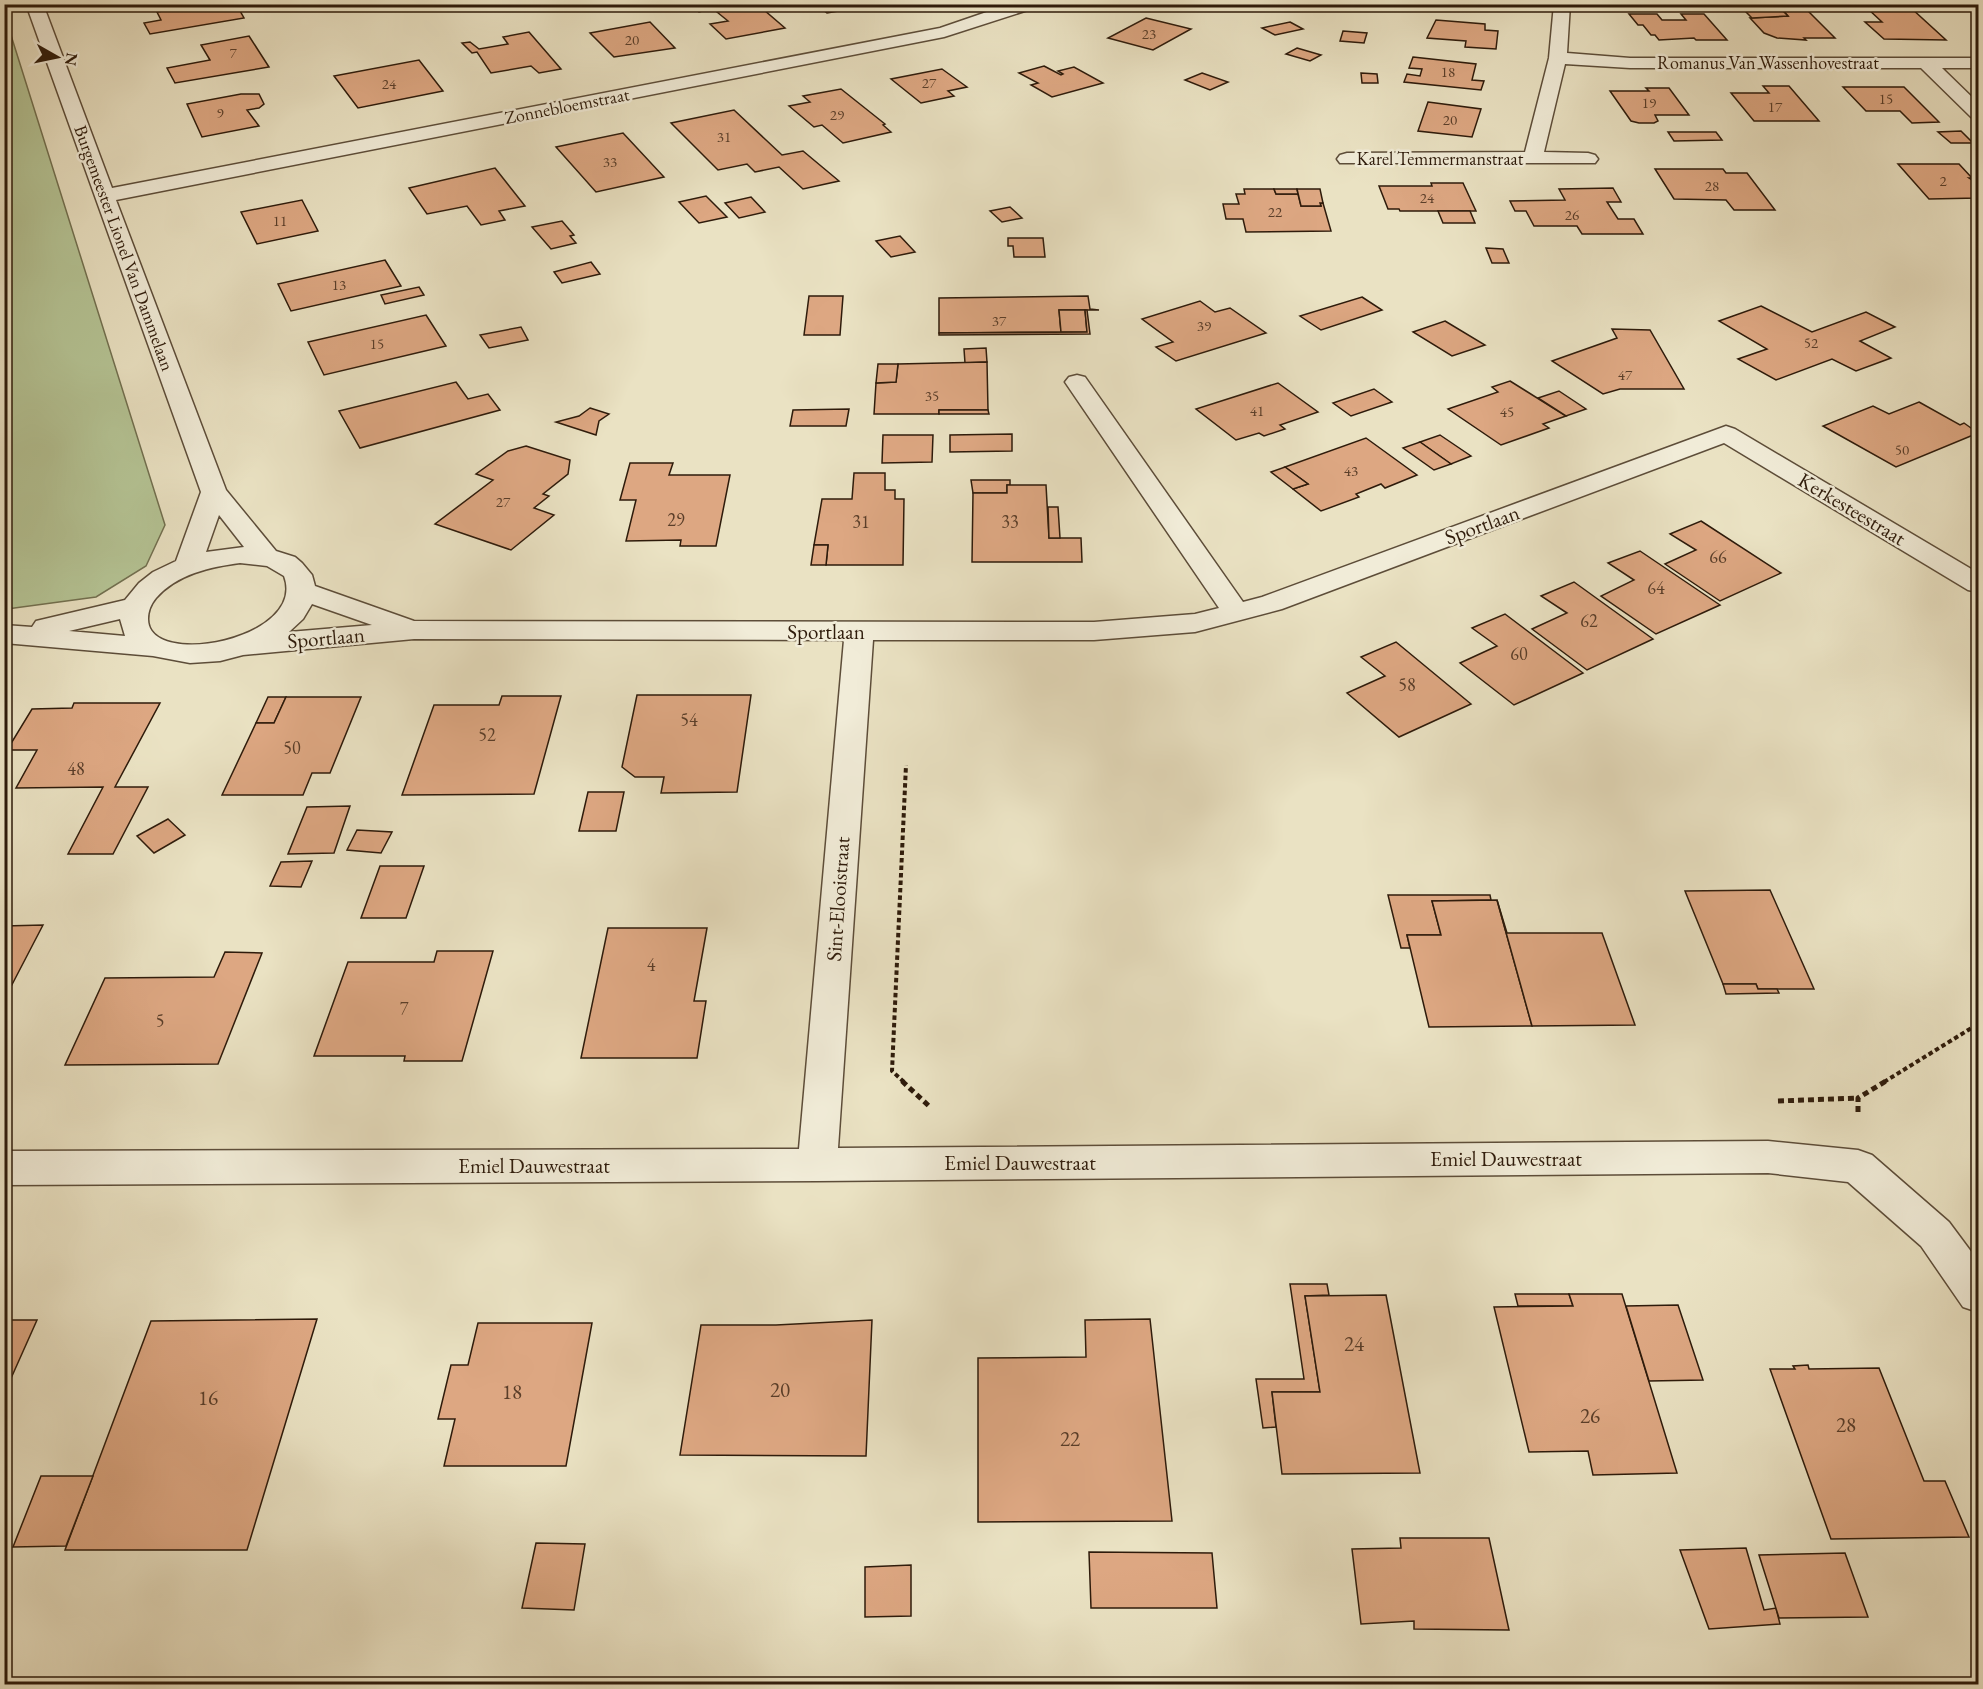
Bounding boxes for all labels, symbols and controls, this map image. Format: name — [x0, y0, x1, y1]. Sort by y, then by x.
house number: 23 — [1142, 24, 1156, 43]
north arrow — [27, 27, 87, 87]
house number: 20 — [625, 30, 639, 49]
house number: 7 — [229, 43, 237, 62]
text: N — [60, 51, 83, 67]
street label: Romanus Van Wassenhovestraat — [1657, 51, 1879, 74]
house number: 18 — [1441, 62, 1455, 81]
house number: 27 — [922, 73, 937, 92]
house number: 24 — [382, 74, 397, 93]
street label: Zonnebloemstraat — [503, 82, 632, 129]
house number: 15 — [1879, 89, 1893, 108]
house number: 19 — [1642, 93, 1656, 112]
house number: 17 — [1768, 97, 1783, 116]
house number: 9 — [216, 103, 224, 122]
house number: 29 — [830, 105, 844, 124]
house number: 20 — [1443, 110, 1457, 129]
street label: Burgemeester Lionel Van Dammelaan — [69, 122, 180, 374]
house number: 31 — [717, 127, 731, 146]
street label: Karel Temmermanstraat — [1357, 147, 1524, 170]
house number: 33 — [603, 152, 617, 171]
house number: 2 — [1939, 171, 1947, 190]
house number: 28 — [1705, 176, 1719, 195]
house number: 24 — [1420, 188, 1435, 207]
house number: 22 — [1268, 202, 1283, 221]
house number: 26 — [1565, 205, 1579, 224]
house number: 11 — [273, 211, 287, 230]
house number: 13 — [332, 275, 346, 294]
house number: 37 — [992, 311, 1007, 330]
house number: 39 — [1197, 316, 1211, 335]
house number: 52 — [1804, 333, 1819, 352]
house number: 15 — [370, 334, 384, 353]
house number: 47 — [1618, 365, 1633, 384]
house number: 35 — [925, 386, 939, 405]
house number: 41 — [1250, 401, 1264, 420]
house number: 45 — [1500, 402, 1514, 421]
house number: 50 — [1895, 440, 1909, 459]
house number: 43 — [1344, 461, 1358, 480]
street label: Kerkesteestraat — [1794, 466, 1911, 551]
house number: 27 — [496, 492, 511, 511]
street label: Sportlaan — [1441, 499, 1523, 550]
house number: 29 — [667, 508, 685, 531]
house number: 31 — [852, 510, 870, 533]
house number: 33 — [1001, 510, 1019, 533]
house number: 66 — [1709, 545, 1727, 568]
house number: 64 — [1647, 576, 1665, 599]
house number: 62 — [1580, 609, 1598, 632]
street label: Sportlaan — [787, 618, 865, 645]
street label: Sportlaan — [286, 621, 366, 654]
house number: 60 — [1510, 642, 1528, 665]
house number: 58 — [1398, 673, 1416, 696]
house number: 54 — [680, 708, 698, 731]
house number: 52 — [478, 723, 496, 746]
house number: 50 — [283, 736, 301, 759]
house number: 48 — [67, 757, 85, 780]
street label: Sint-Elooistraat — [820, 835, 855, 962]
house number: 4 — [647, 953, 656, 976]
house number: 7 — [400, 997, 409, 1020]
house number: 5 — [156, 1009, 164, 1032]
street label: Emiel Dauwestraat — [1430, 1145, 1582, 1172]
street label: Emiel Dauwestraat — [944, 1149, 1096, 1176]
street label: Emiel Dauwestraat — [458, 1152, 610, 1179]
house number: 24 — [1344, 1330, 1365, 1357]
house number: 20 — [770, 1376, 790, 1403]
house number: 18 — [502, 1378, 522, 1405]
house number: 16 — [198, 1384, 218, 1411]
house number: 26 — [1580, 1402, 1600, 1429]
house number: 28 — [1836, 1411, 1856, 1438]
house number: 22 — [1060, 1425, 1080, 1452]

